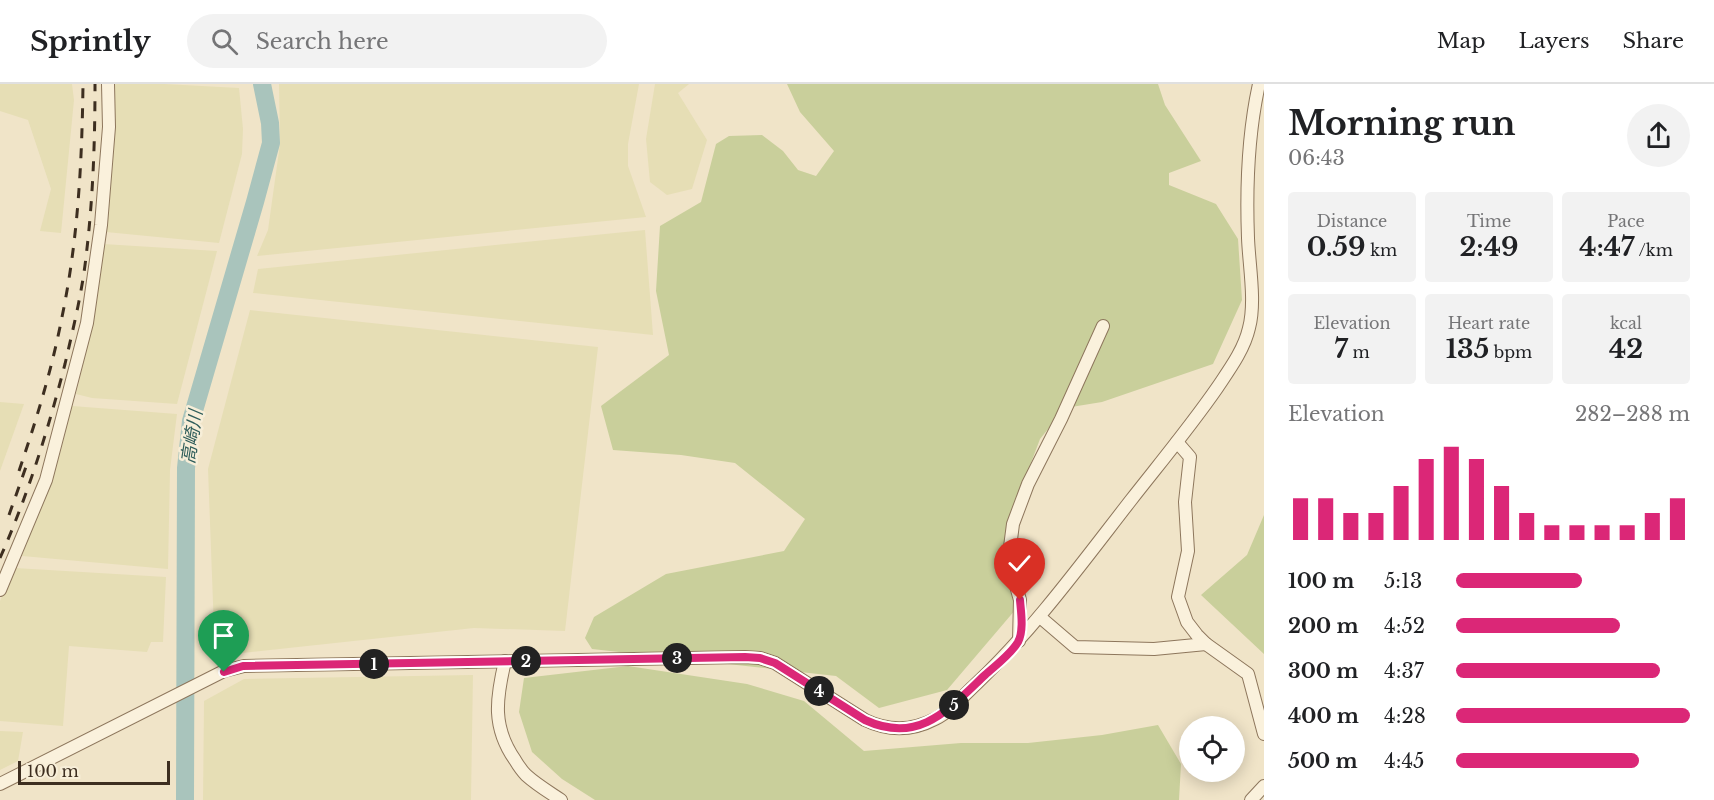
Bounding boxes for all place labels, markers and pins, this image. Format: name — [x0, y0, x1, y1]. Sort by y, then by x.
pin — [994, 538, 1045, 600]
pin — [198, 610, 249, 672]
pin: 3 — [662, 643, 692, 673]
pin: 2 — [511, 646, 541, 676]
pin: 1 — [359, 649, 389, 679]
pin: 4 — [804, 676, 834, 706]
pin: 5 — [939, 690, 969, 720]

